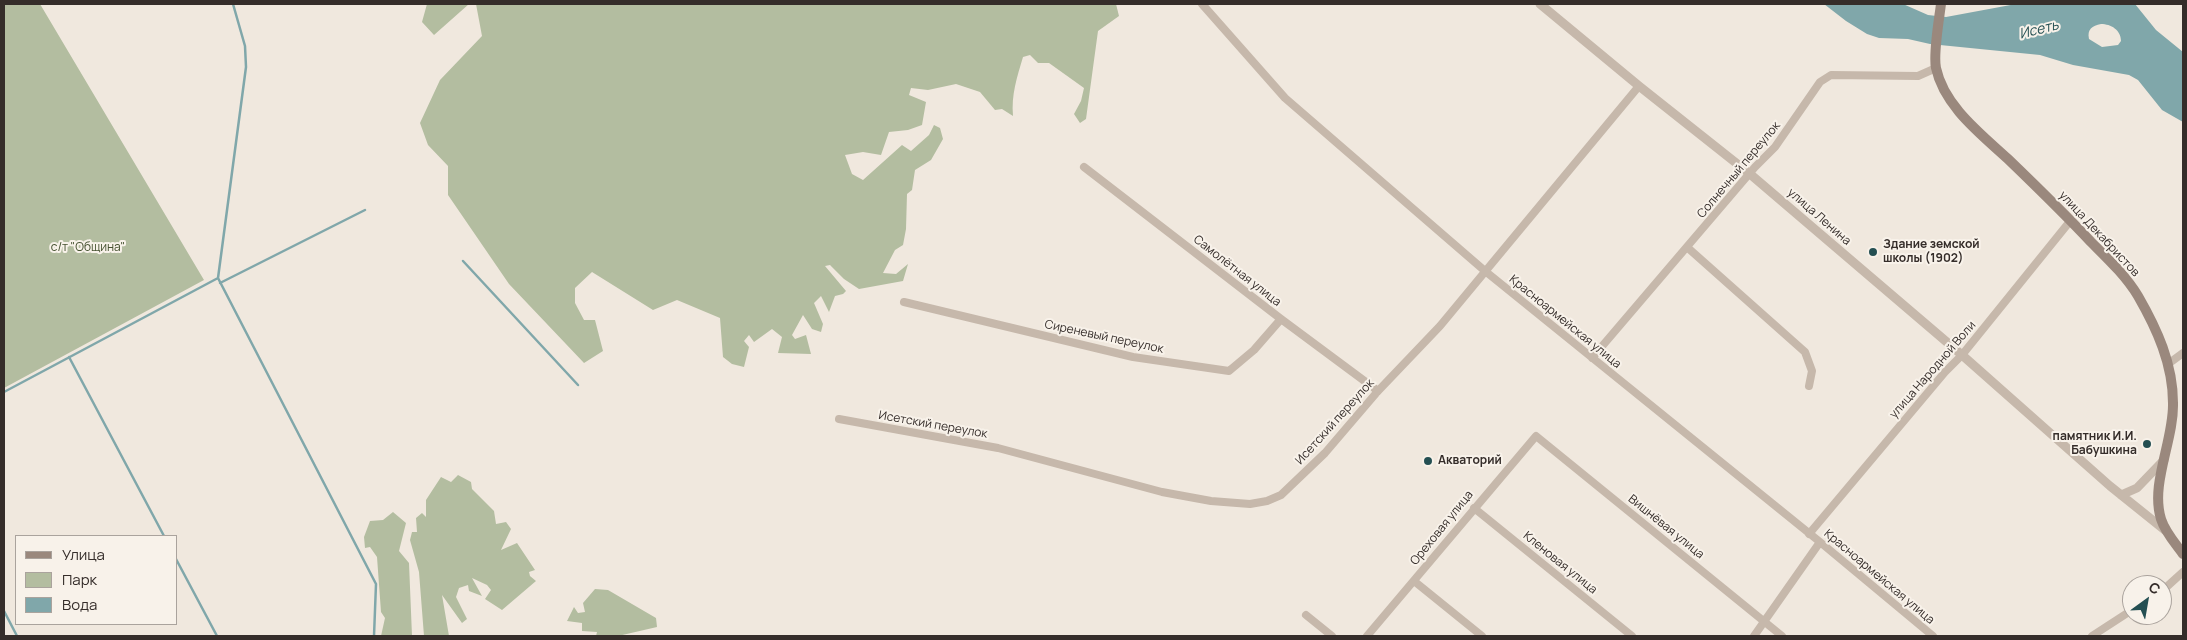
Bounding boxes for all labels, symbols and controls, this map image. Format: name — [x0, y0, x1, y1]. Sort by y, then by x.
water label: Исеть — [2018, 17, 2060, 43]
street label: Солнечный переулок — [1694, 119, 1784, 221]
street label: улица Ленина — [1784, 186, 1854, 248]
street label: улица Декабристов — [2056, 188, 2142, 280]
street label: Самолётная улица — [1190, 232, 1284, 310]
place label: Здание земской школы (1902) — [1883, 238, 1980, 266]
park label: с/т "Община" — [51, 241, 125, 255]
marker: Здание земской школы (1902) — [1867, 246, 1879, 258]
street label: Красноармейская улица — [1506, 272, 1624, 372]
street label: Сиреневый переулок — [1043, 317, 1165, 357]
street label: улица Народной Воли — [1887, 318, 1979, 422]
street label: Исетский переулок — [1293, 376, 1377, 468]
street label: Исетский переулок — [877, 408, 989, 442]
place label: памятник И.И. Бабушкина — [2053, 430, 2137, 458]
marker: памятник И.И. Бабушкина — [2141, 438, 2153, 450]
place label: Акваторий — [1438, 454, 1502, 468]
marker: Акваторий — [1422, 455, 1434, 467]
street label: Ореховая улица — [1408, 488, 1476, 568]
street label: Вишнёвая улица — [1625, 492, 1707, 562]
street label: Красноармейская улица — [1821, 527, 1937, 627]
street label: Кленовая улица — [1520, 529, 1600, 597]
legend — [15, 535, 178, 625]
text: Улица — [62, 544, 105, 565]
text: Парк — [62, 569, 97, 590]
north arrow — [2122, 575, 2172, 625]
text: С — [2145, 577, 2164, 599]
text: Вода — [62, 594, 97, 615]

